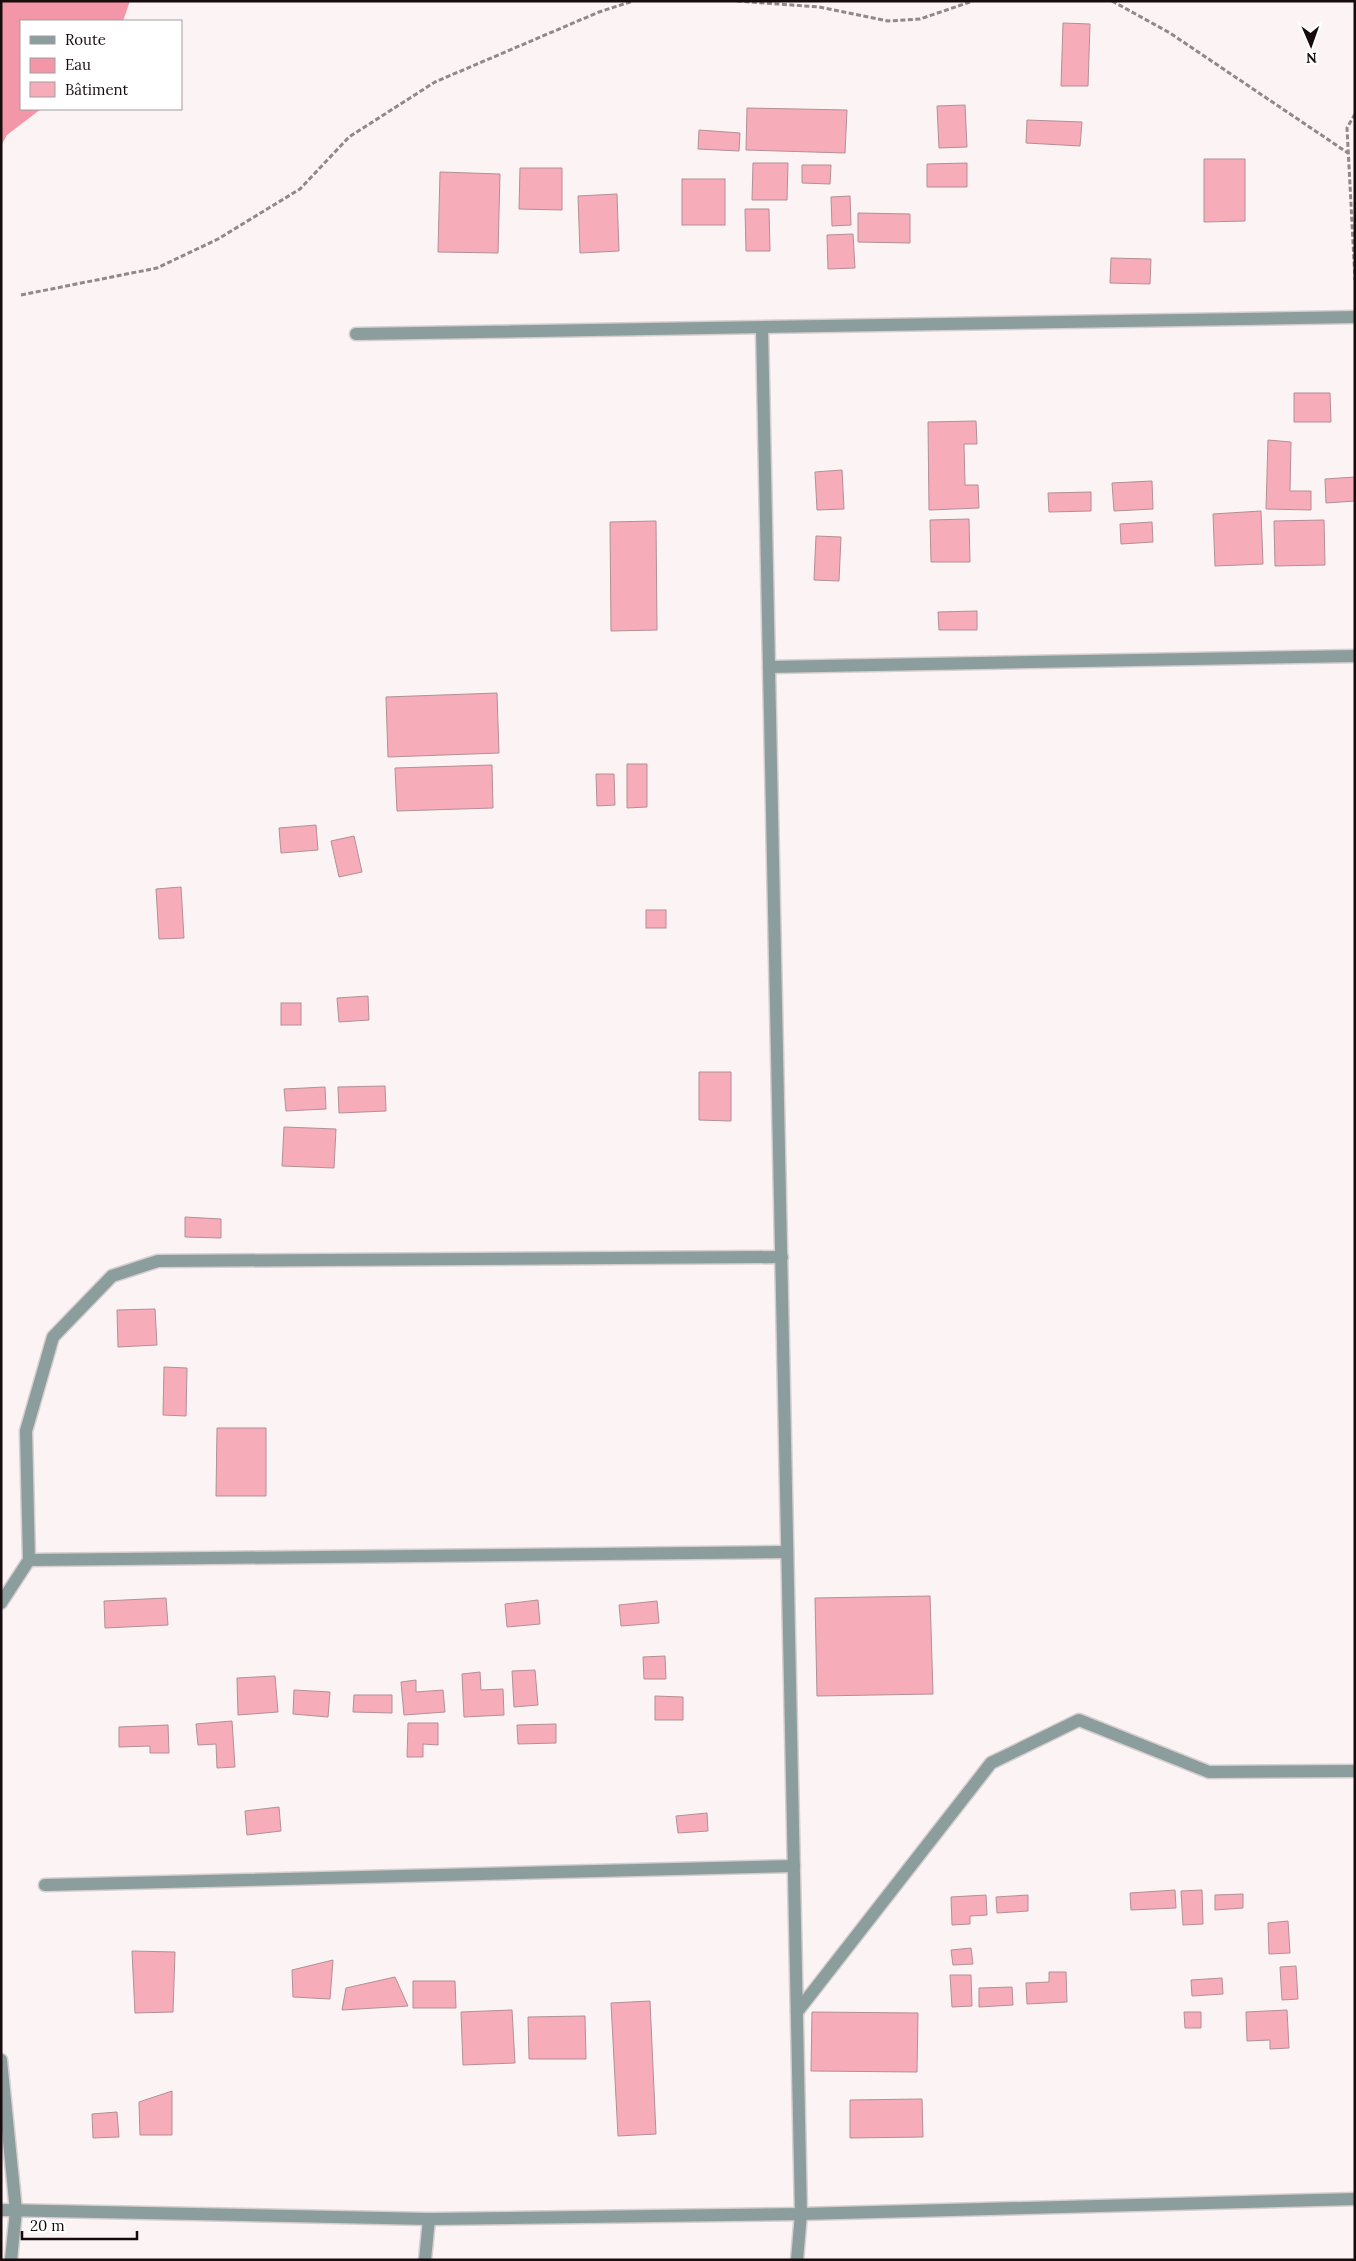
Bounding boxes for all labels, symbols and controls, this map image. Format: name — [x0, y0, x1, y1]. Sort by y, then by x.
legend — [20, 20, 182, 110]
north arrow — [1286, 20, 1336, 70]
text: Route — [65, 30, 106, 49]
text: N — [1306, 49, 1317, 67]
text: Eau — [65, 55, 91, 74]
text: Bâtiment — [65, 80, 128, 99]
scale bar — [22, 2208, 138, 2240]
text: 20 m — [30, 2216, 65, 2235]

